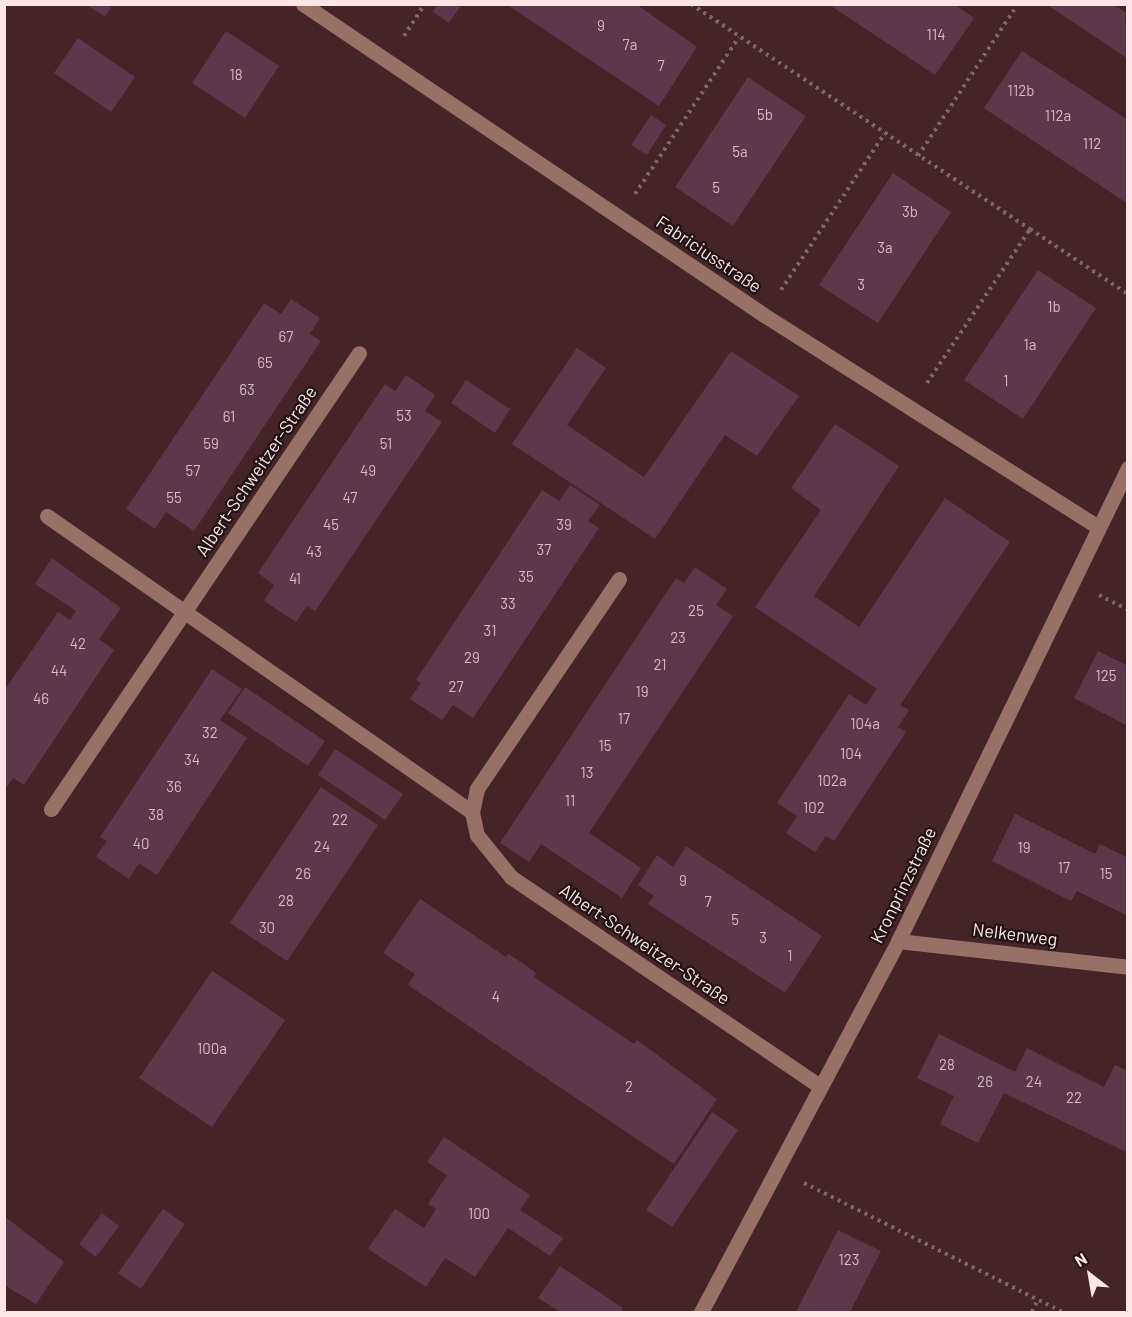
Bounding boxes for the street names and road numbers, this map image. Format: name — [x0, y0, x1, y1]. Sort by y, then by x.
street label: Fabriciusstraße — [652, 211, 766, 297]
street label: Albert-Schweitzer-Straße — [191, 382, 321, 560]
street label: Kronprinzstraße — [866, 824, 940, 946]
street label: Albert-Schweitzer-Straße — [556, 879, 734, 1009]
street label: Nelkenweg — [971, 918, 1059, 950]

